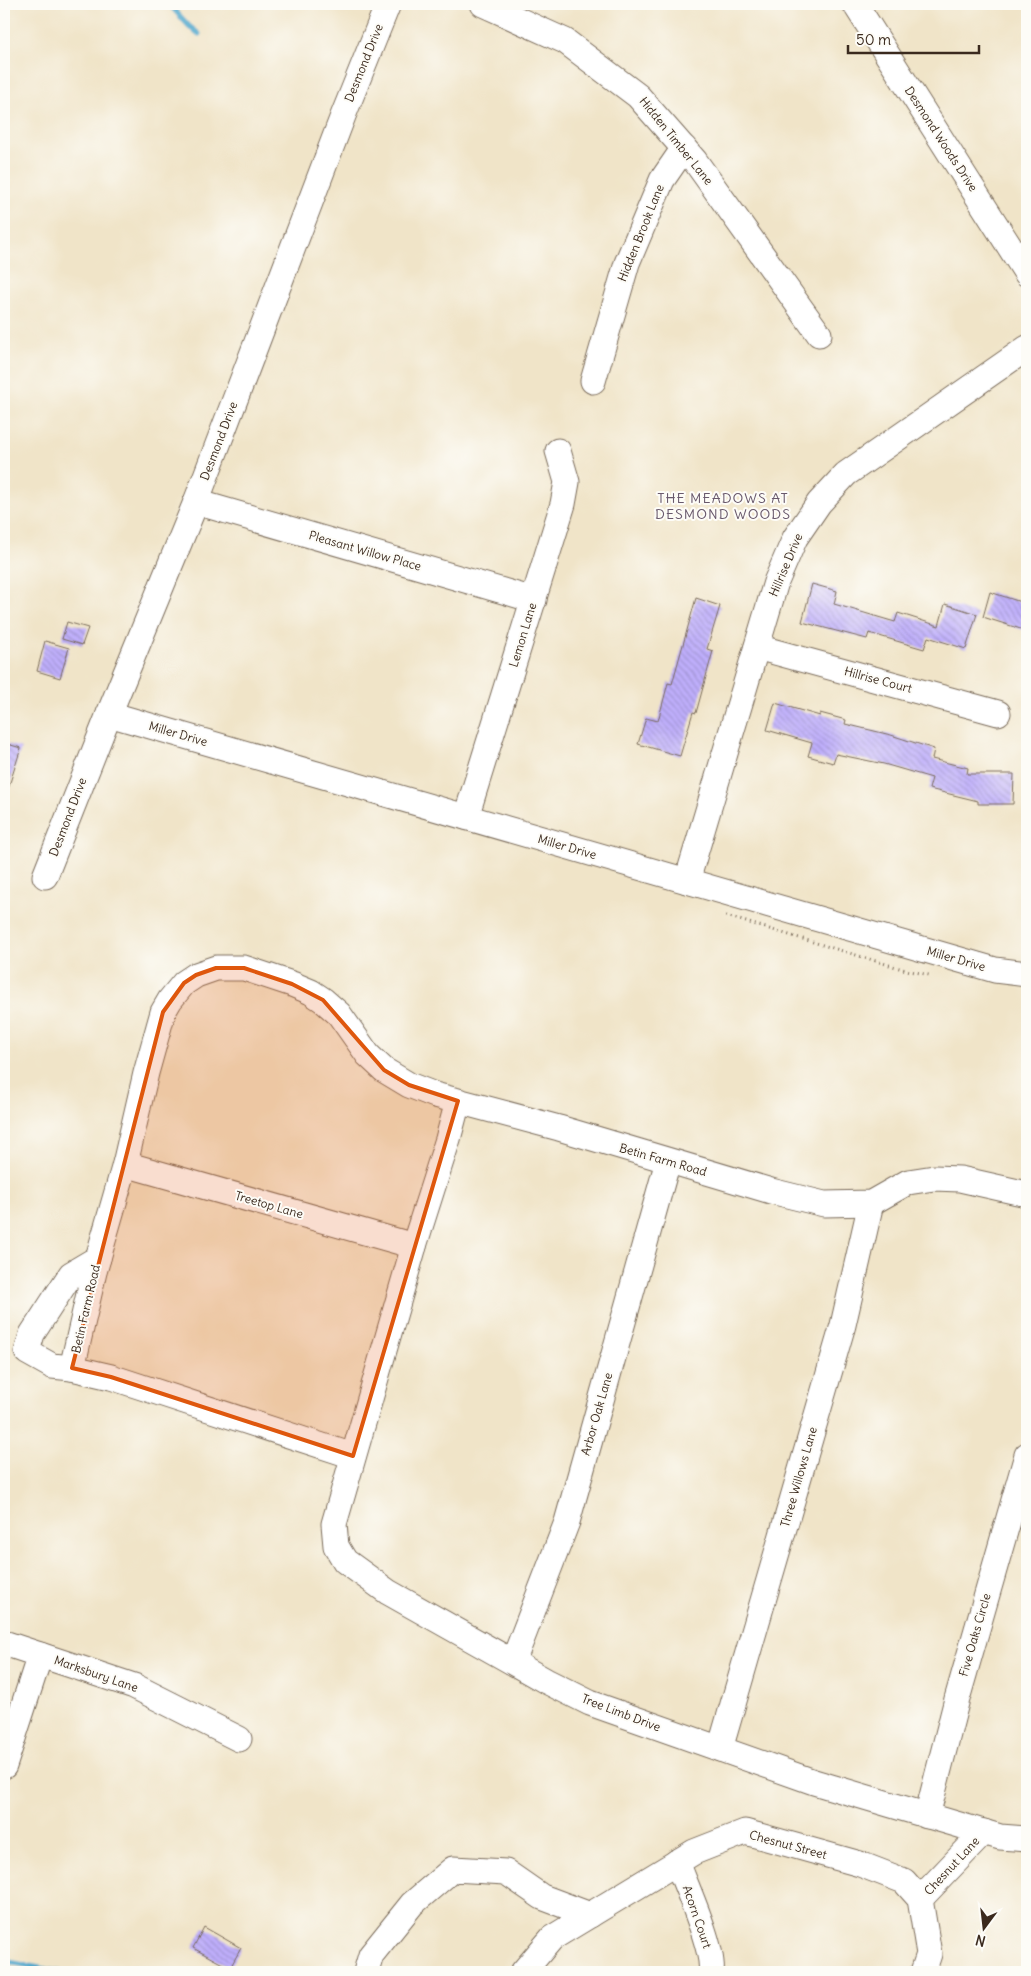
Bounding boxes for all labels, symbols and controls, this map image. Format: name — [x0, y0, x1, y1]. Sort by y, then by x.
street label: Desmond Drive — [341, 22, 386, 104]
scale bar — [848, 22, 980, 54]
text: 50 m — [856, 30, 891, 49]
street label: Desmond Woods Drive — [902, 83, 981, 194]
street label: Hidden Timber Lane — [636, 94, 716, 188]
street label: Hidden Brook Lane — [614, 182, 667, 284]
street label: Desmond Drive — [197, 399, 240, 482]
district label: THE MEADOWS AT DESMOND WOODS — [655, 489, 791, 523]
street label: Pleasant Willow Place — [307, 527, 423, 574]
street label: Hillrise Drive — [765, 531, 806, 599]
street label: Lemon Lane — [506, 601, 539, 669]
street label: Hillrise Court — [843, 663, 914, 696]
street label: Miller Drive — [147, 718, 209, 749]
street label: Desmond Drive — [46, 775, 89, 858]
street label: Miller Drive — [536, 831, 598, 862]
street label: Miller Drive — [925, 943, 987, 974]
street label: Betin Farm Road — [618, 1140, 709, 1179]
street label: Treetop Lane — [233, 1188, 305, 1221]
street label: Betin Farm Road — [68, 1263, 103, 1355]
street label: Arbor Oak Lane — [578, 1371, 616, 1457]
street label: Three Willows Lane — [777, 1425, 820, 1529]
street label: Five Oaks Circle — [955, 1592, 994, 1678]
street label: Marksbury Lane — [52, 1652, 140, 1695]
street label: Tree Limb Drive — [580, 1691, 663, 1734]
street label: Chesnut Street — [748, 1827, 829, 1862]
street label: Chesnut Lane — [921, 1833, 982, 1898]
street label: Acorn Court — [680, 1883, 715, 1950]
north arrow — [958, 1904, 1008, 1954]
text: N — [974, 1931, 988, 1951]

